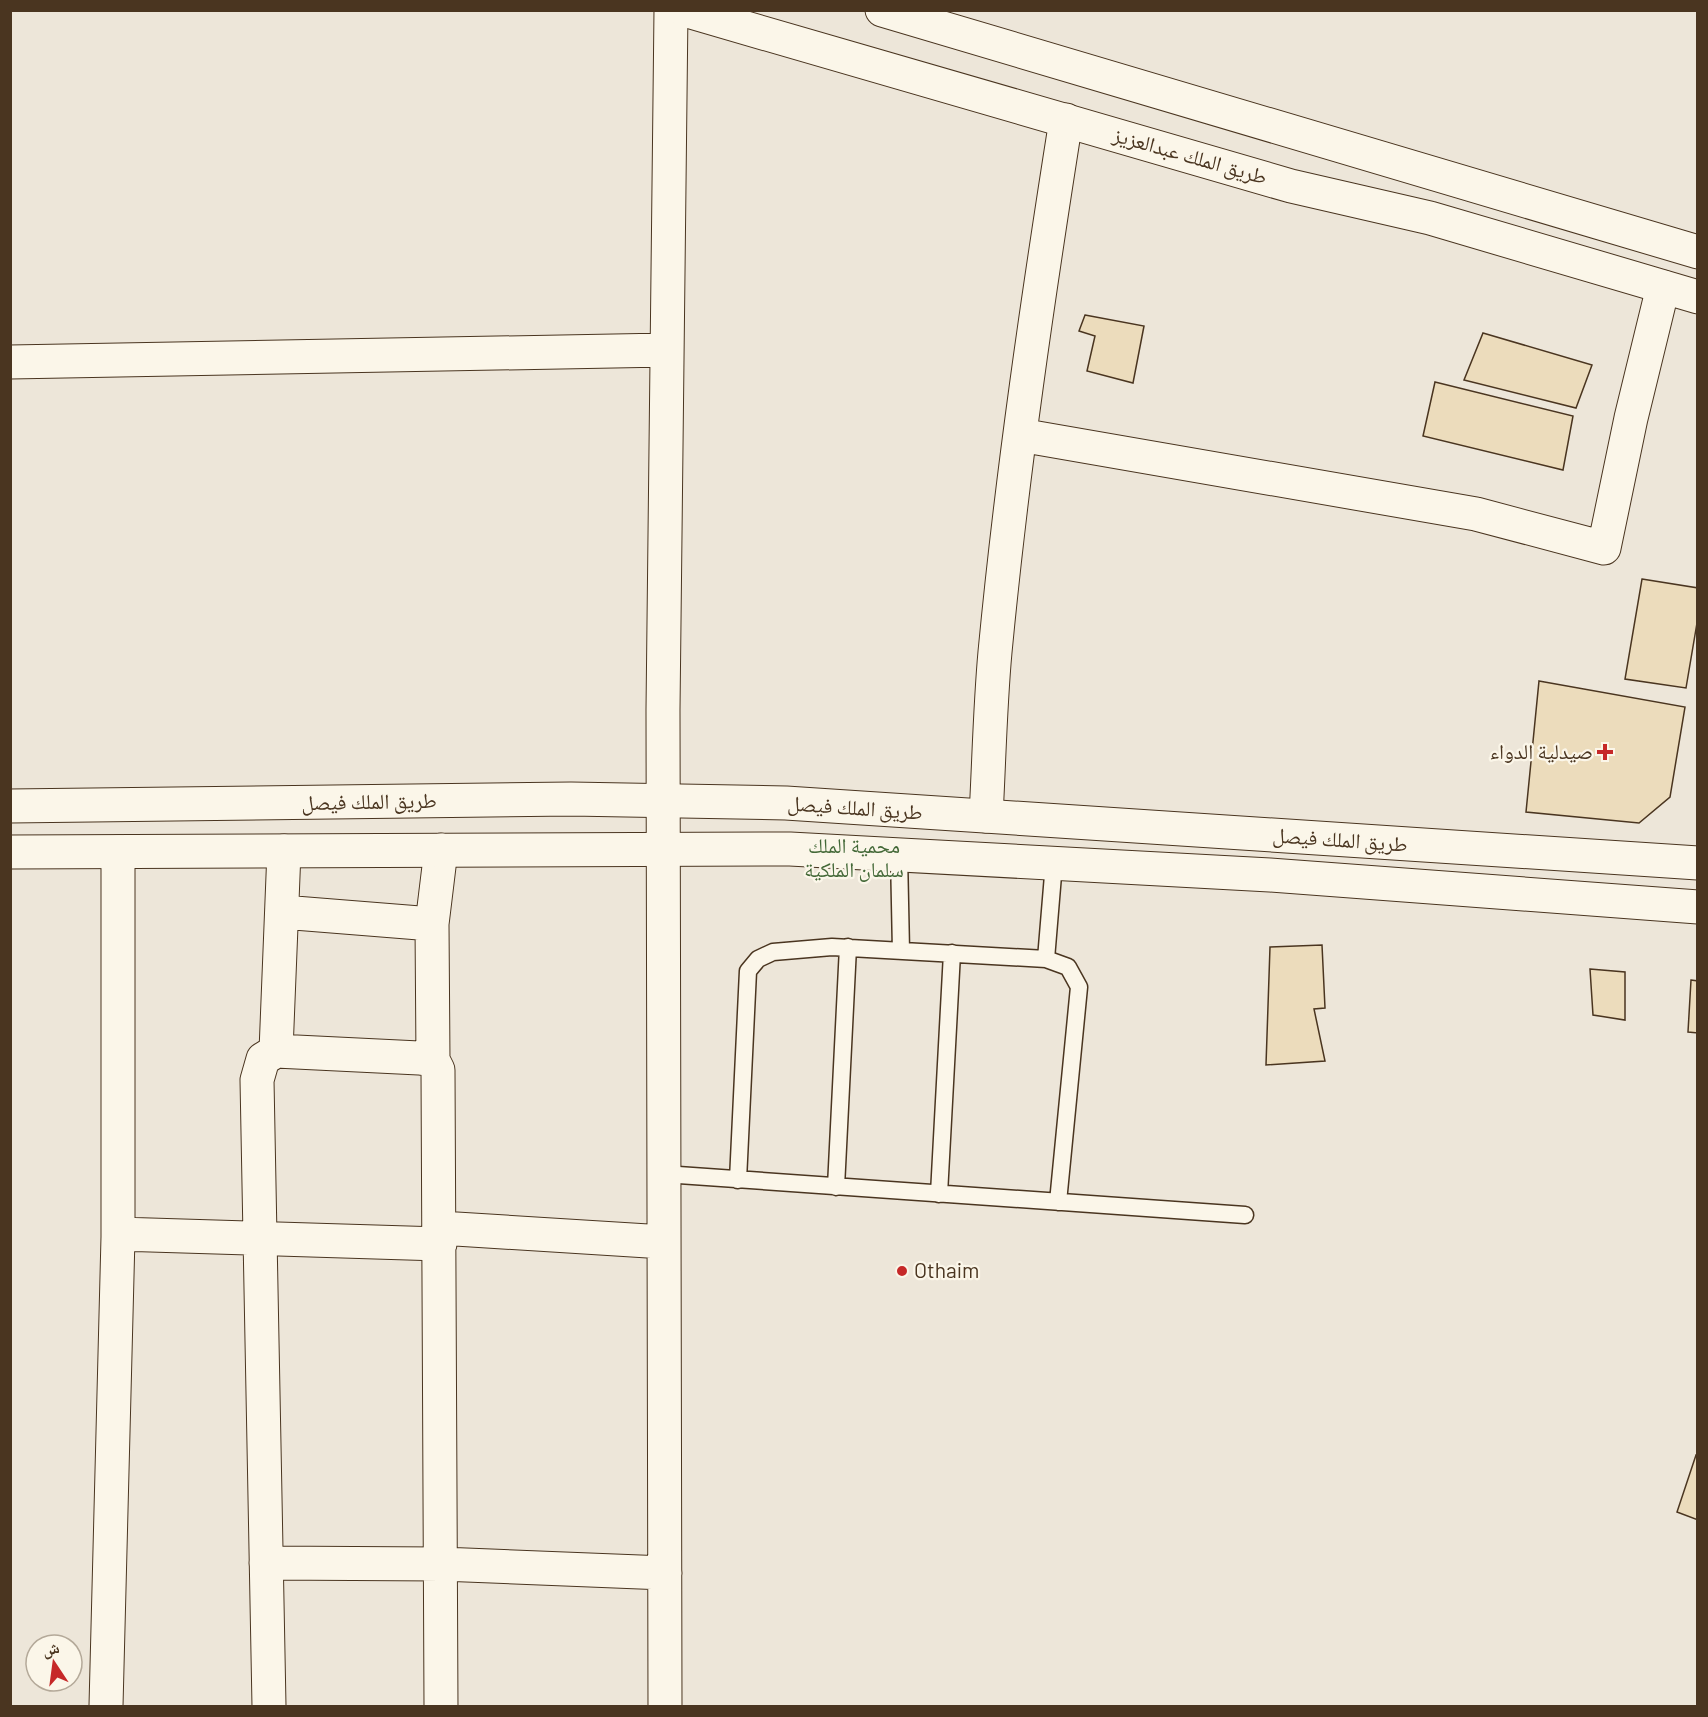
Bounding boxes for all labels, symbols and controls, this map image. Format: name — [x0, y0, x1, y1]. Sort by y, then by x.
street label: طريق الملك عبدالعزيز — [1109, 120, 1270, 190]
place label: صيدلية الدواء — [1490, 738, 1593, 763]
marker: صيدلية الدواء — [1598, 745, 1612, 759]
street label: طريق الملك فيصل — [301, 787, 437, 816]
street label: طريق الملك فيصل — [787, 789, 923, 826]
street label: طريق الملك فيصل — [1272, 821, 1408, 858]
park label: محمية الملك سلمان الملكية — [804, 832, 904, 882]
place label: Othaim — [914, 1257, 979, 1282]
marker: Othaim — [895, 1264, 909, 1278]
north arrow — [24, 1633, 84, 1693]
text: ش — [40, 1637, 61, 1660]

